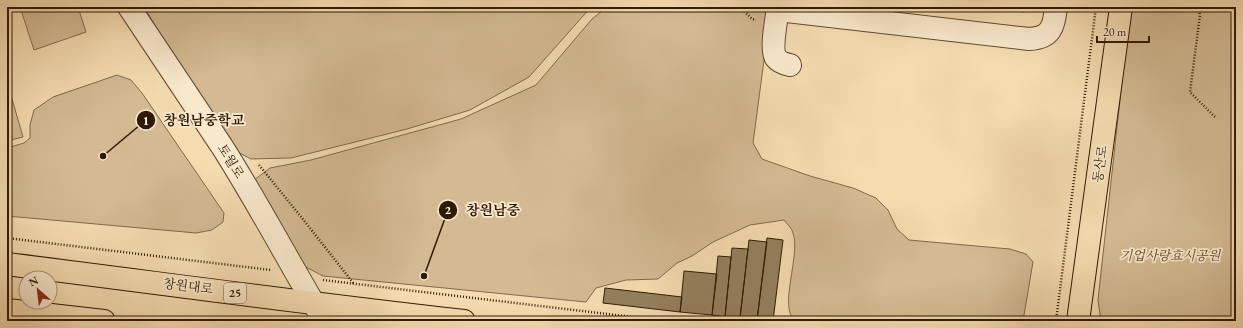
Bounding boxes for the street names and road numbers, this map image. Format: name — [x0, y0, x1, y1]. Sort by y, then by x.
street label: 토월로 — [214, 141, 248, 182]
street label: 동산로 — [1089, 144, 1111, 184]
street label: 창원대로 — [162, 275, 214, 298]
road number: 25 — [224, 283, 246, 303]

